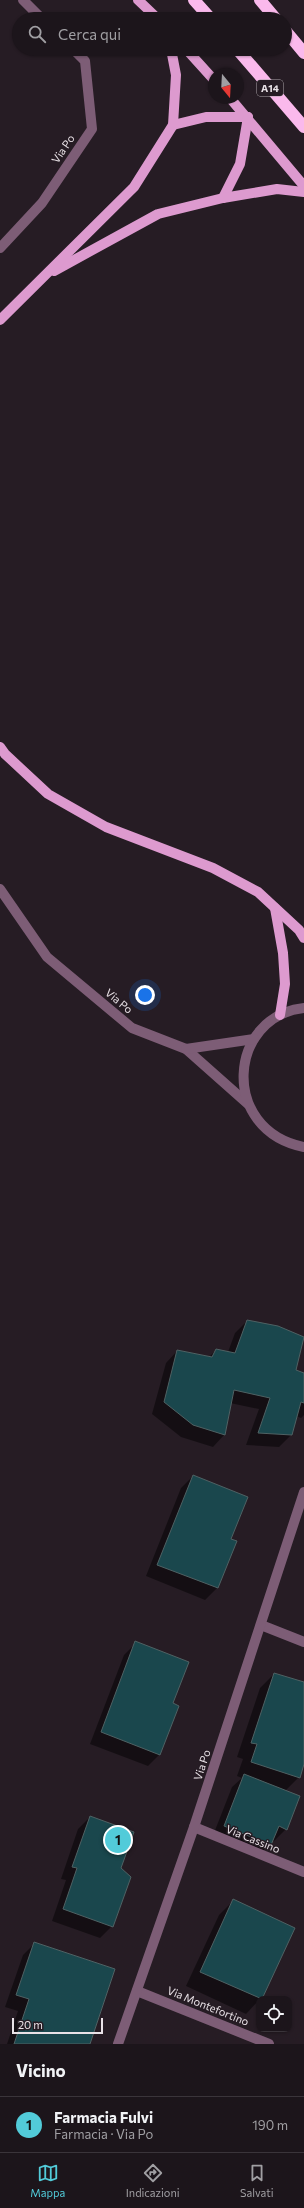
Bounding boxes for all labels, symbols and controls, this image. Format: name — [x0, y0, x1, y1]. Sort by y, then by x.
search box — [12, 12, 292, 56]
icon: search — [26, 23, 48, 45]
text: Cerca qui — [58, 25, 121, 43]
north arrow — [208, 68, 244, 104]
road number: A14 — [257, 80, 283, 96]
street label: Via Po — [48, 132, 77, 165]
your location — [135, 985, 155, 1005]
street label: Via Po — [103, 986, 136, 1016]
street label: Via Po — [190, 1747, 213, 1782]
street label: Via Cassino — [224, 1822, 283, 1855]
pin: 1 — [105, 1825, 131, 1855]
street label: Via Montefortino — [165, 1983, 251, 2028]
map controls — [256, 1996, 292, 2032]
button: locate — [256, 1996, 292, 2032]
scale bar — [12, 2016, 103, 2035]
text: 20 m — [18, 2018, 43, 2031]
text: Vicino — [16, 2060, 66, 2081]
text: Farmacia Fulvi — [54, 2108, 153, 2126]
text: 1 — [26, 2117, 32, 2133]
text: 190 m — [252, 2117, 288, 2133]
text: Farmacia · Via Po — [54, 2126, 153, 2142]
tab: Mappa — [30, 2162, 65, 2199]
tab: Indicazioni — [126, 2162, 180, 2199]
tab: Salvati — [240, 2162, 274, 2199]

